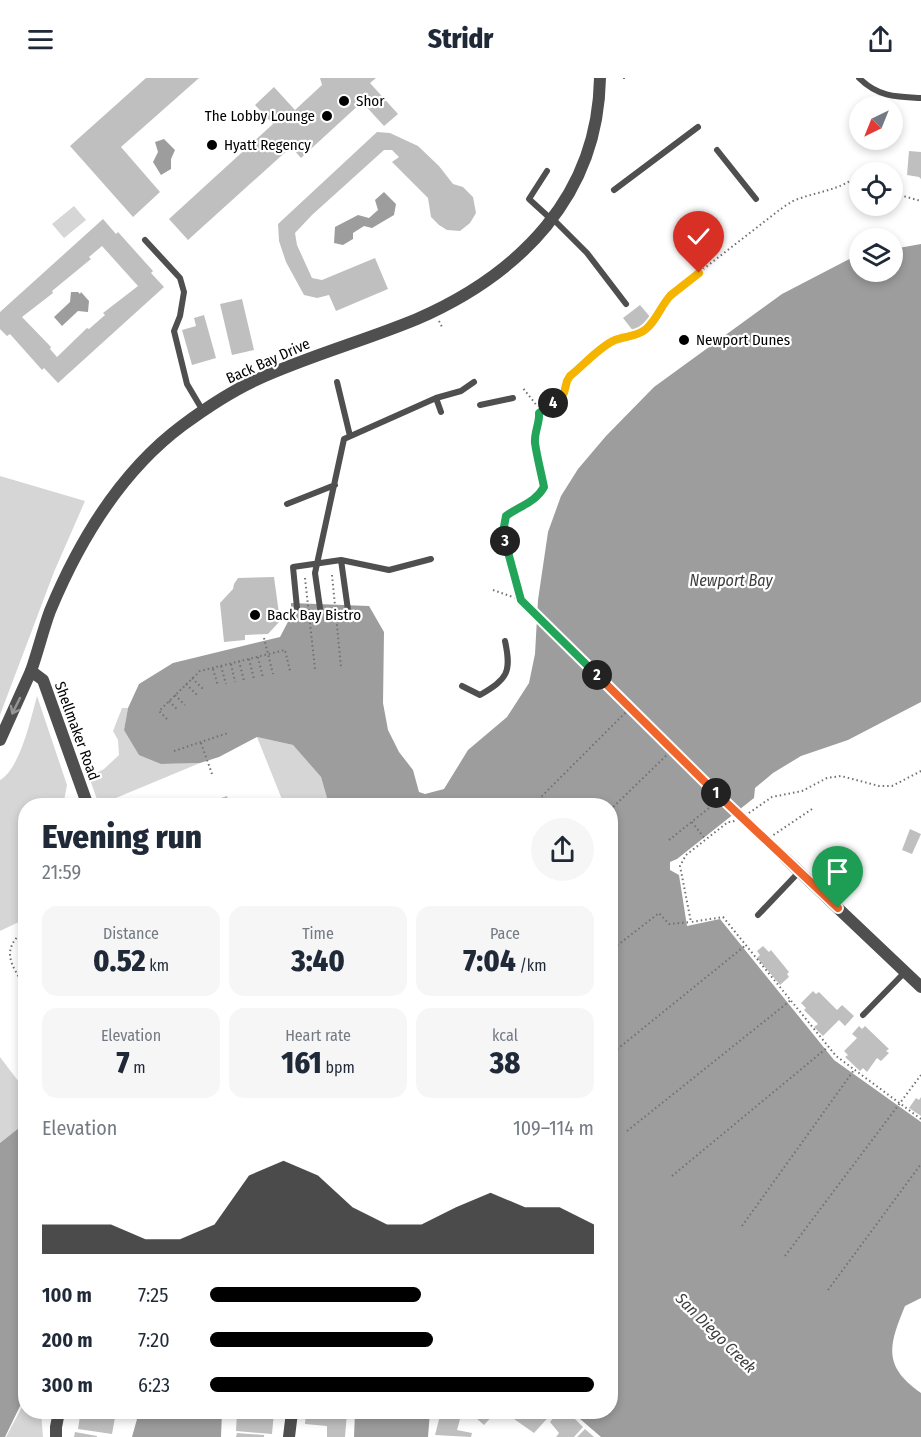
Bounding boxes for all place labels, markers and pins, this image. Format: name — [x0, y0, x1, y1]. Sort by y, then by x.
place label: Shor — [356, 92, 385, 110]
marker: Shor — [337, 94, 351, 108]
place label: The Lobby Lounge — [205, 107, 315, 125]
marker: The Lobby Lounge — [320, 109, 334, 123]
place label: Hyatt Regency — [224, 136, 311, 154]
marker: Hyatt Regency — [205, 138, 219, 152]
pin — [673, 211, 724, 273]
place label: Newport Dunes — [696, 331, 790, 349]
marker: Newport Dunes — [677, 333, 691, 347]
pin: 4 — [538, 388, 568, 418]
pin: 3 — [490, 526, 520, 556]
place label: Back Bay Bistro — [267, 606, 361, 624]
marker: Back Bay Bistro — [248, 608, 262, 622]
pin: 2 — [582, 660, 612, 690]
pin: 1 — [701, 778, 731, 808]
pin — [812, 846, 863, 908]

